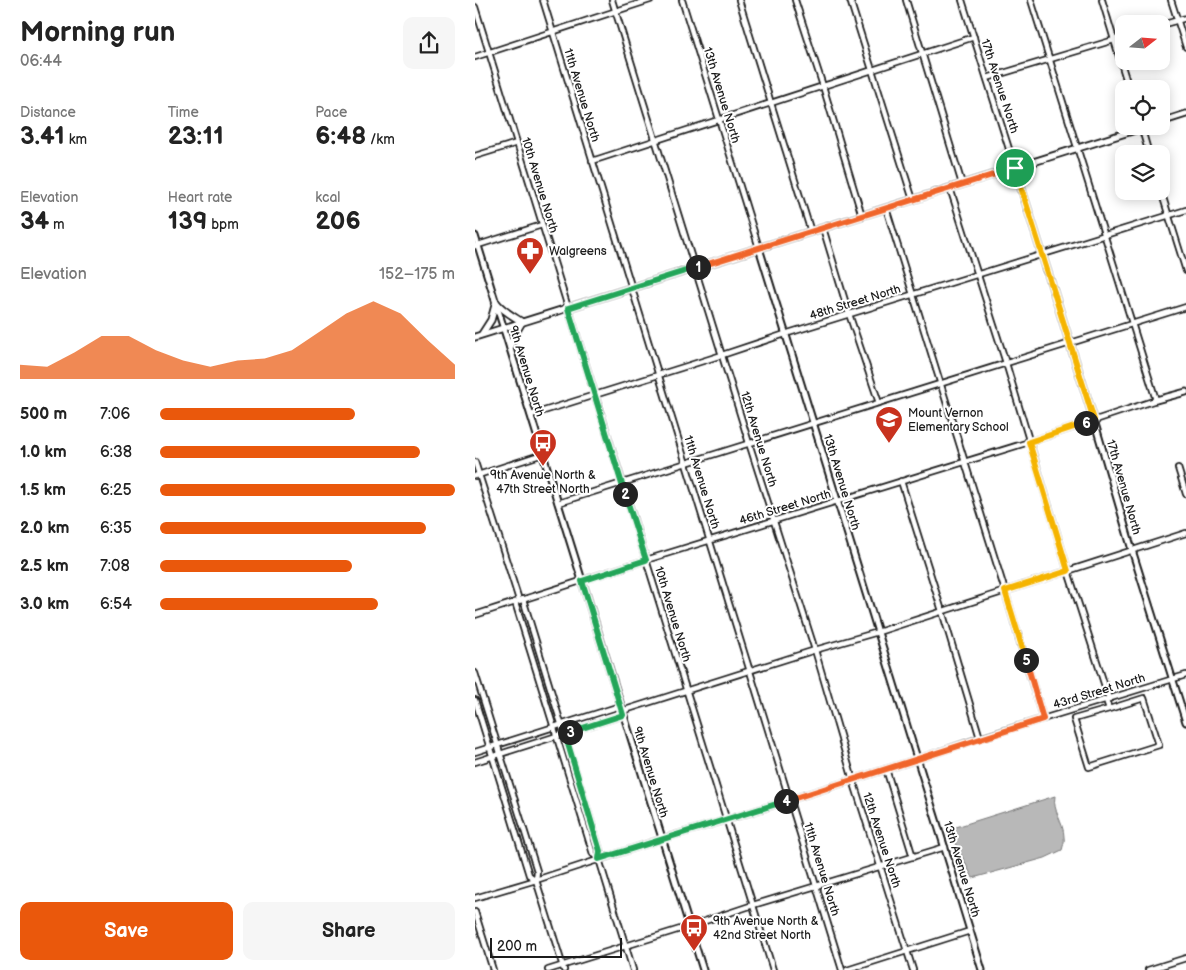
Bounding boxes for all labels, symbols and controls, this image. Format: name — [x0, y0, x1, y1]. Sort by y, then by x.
north arrow — [1115, 15, 1170, 70]
map controls — [1115, 15, 1170, 200]
text: Morning run — [20, 16, 175, 49]
button: share — [403, 17, 455, 69]
street label: 17th Avenue North — [977, 37, 1022, 136]
street label: 13th Avenue North — [700, 45, 743, 145]
street label: 11th Avenue North — [560, 47, 603, 144]
text: 06:44 — [20, 52, 62, 71]
button: locate — [1115, 80, 1170, 135]
text: Distance — [20, 104, 76, 121]
text: Time — [168, 104, 199, 121]
text: Pace — [315, 104, 347, 121]
text: 3.41 — [20, 121, 65, 152]
text: 23:11 — [168, 121, 224, 152]
text: 6:48 — [315, 121, 366, 152]
text: km — [65, 131, 87, 148]
text: /km — [366, 131, 395, 148]
street label: 10th Avenue North — [518, 135, 561, 235]
button: layers — [1115, 145, 1170, 200]
pin — [994, 147, 1036, 189]
icon: arrive — [1001, 154, 1029, 182]
text: Elevation — [20, 189, 78, 206]
text: Heart rate — [168, 189, 232, 206]
text: kcal — [315, 189, 340, 206]
text: 34 — [20, 206, 49, 237]
text: 139 — [168, 206, 207, 237]
text: 206 — [315, 206, 361, 237]
text: m — [49, 216, 65, 233]
text: bpm — [207, 216, 239, 233]
pharmacy icon: Walgreens — [515, 236, 545, 275]
place label: Walgreens — [549, 244, 607, 259]
pin: 1 — [685, 254, 711, 280]
text: 1 — [696, 259, 701, 276]
text: Elevation — [20, 265, 87, 284]
text: 152–175 m — [379, 265, 455, 284]
street label: 48th Street North — [808, 281, 903, 323]
street label: 9th Avenue North — [506, 324, 548, 419]
street label: 12th Avenue North — [737, 389, 780, 489]
text: 500 m — [20, 405, 67, 424]
text: 7:06 — [100, 405, 130, 424]
school or university icon: Mount Vernon Elementary School — [874, 405, 904, 444]
place label: Mount Vernon Elementary School — [908, 406, 1009, 435]
pin: 6 — [1073, 410, 1099, 436]
text: 6 — [1082, 415, 1091, 432]
bus stop icon: 9th Avenue North & 47th Street North — [528, 428, 558, 467]
street label: 13th Avenue North — [820, 432, 863, 532]
street label: 11th Avenue North — [680, 434, 723, 531]
street label: 17th Avenue North — [1103, 438, 1144, 537]
text: 1.0 km — [20, 443, 67, 462]
text: 6:38 — [100, 443, 132, 462]
place label: 9th Avenue North & 47th Street North — [490, 468, 596, 497]
text: 1.5 km — [20, 481, 66, 500]
text: 6:25 — [100, 481, 132, 500]
pin: 2 — [613, 482, 637, 506]
text: 2 — [621, 486, 630, 503]
street label: 46th Street North — [738, 486, 833, 529]
text: 2.0 km — [20, 519, 69, 538]
text: 6:35 — [100, 519, 132, 538]
text: 2.5 km — [20, 557, 69, 576]
text: 7:08 — [100, 557, 130, 576]
street label: 10th Avenue North — [651, 564, 694, 664]
text: 3.0 km — [20, 595, 69, 614]
text: 6:54 — [100, 595, 132, 614]
pin: 5 — [1013, 648, 1039, 672]
text: 5 — [1022, 652, 1031, 669]
street label: 43rd Street North — [1051, 670, 1147, 713]
pin: 3 — [557, 720, 583, 744]
text: 3 — [566, 724, 575, 741]
street label: 9th Avenue North — [630, 725, 672, 820]
pin: 4 — [773, 788, 799, 814]
street label: 12th Avenue North — [859, 791, 904, 890]
text: 4 — [782, 793, 791, 810]
street label: 13th Avenue North — [940, 819, 983, 919]
street label: 11th Avenue North — [800, 821, 843, 918]
button: Save — [20, 902, 233, 960]
button: Share — [243, 902, 455, 960]
bus stop icon: 9th Avenue North & 42nd Street North — [679, 913, 709, 952]
place label: 9th Avenue North & 42nd Street North — [713, 914, 819, 943]
scale bar — [490, 935, 623, 958]
text: 200 m — [497, 938, 537, 955]

